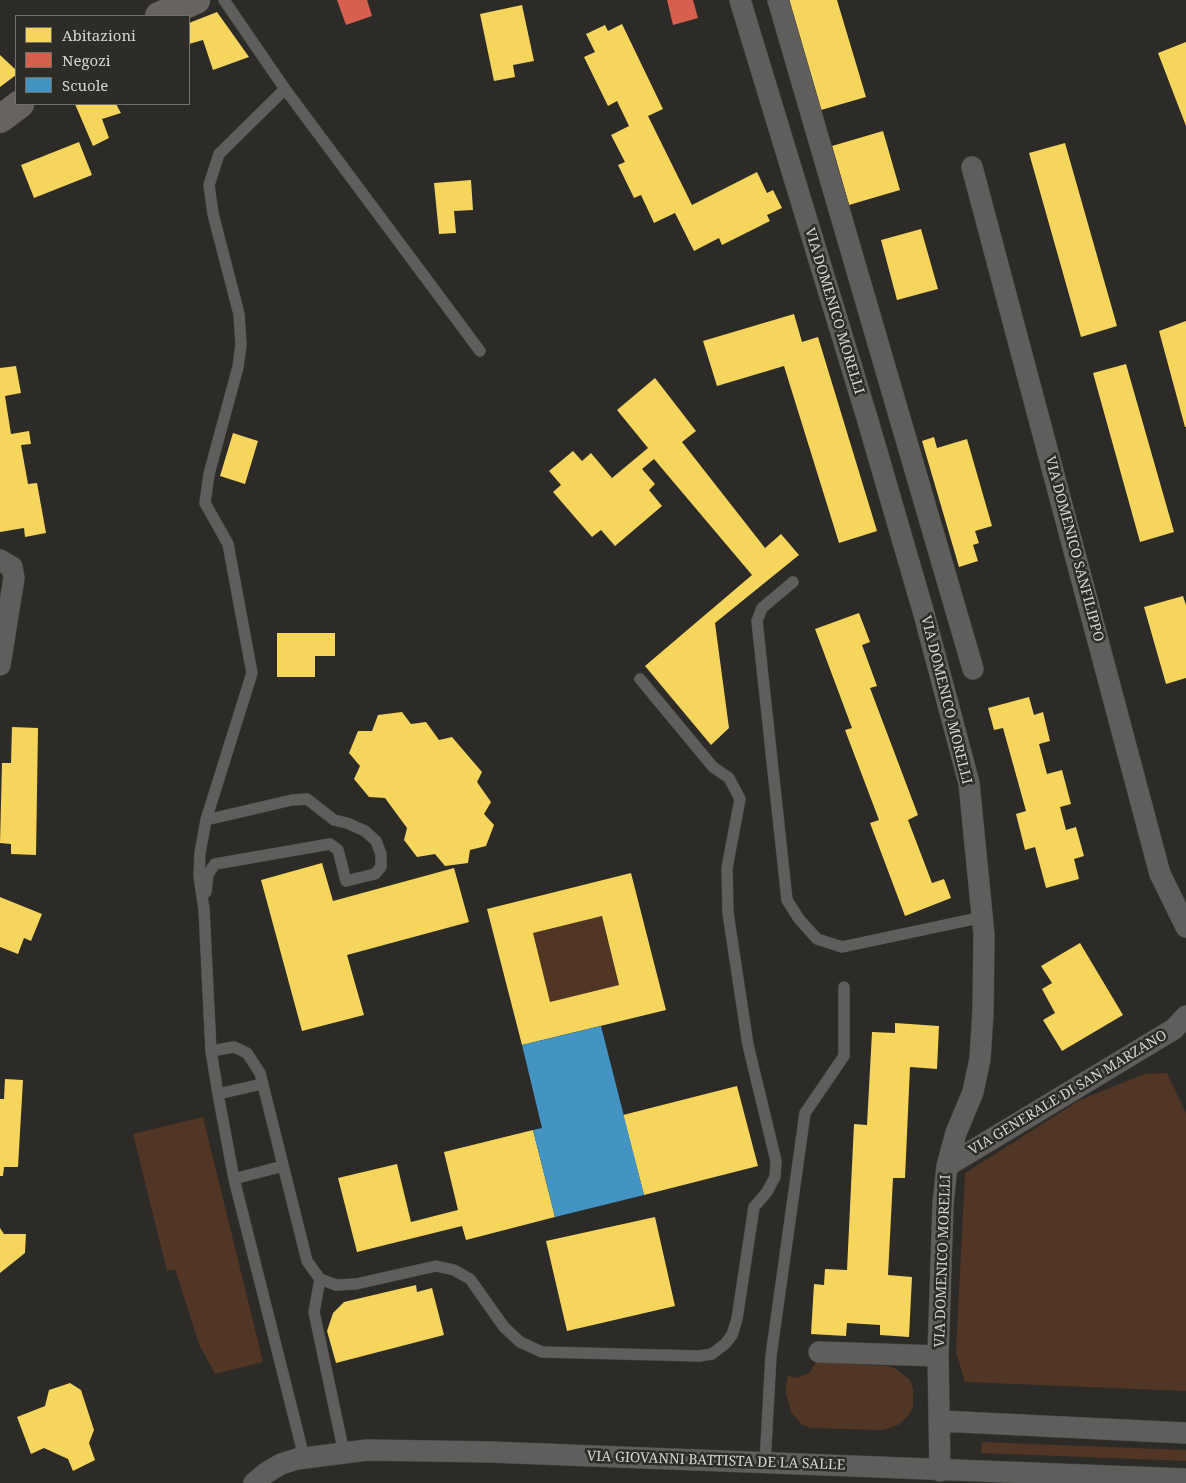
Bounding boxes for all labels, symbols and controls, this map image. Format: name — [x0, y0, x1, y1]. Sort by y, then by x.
legend — [15, 15, 190, 105]
text: Abitazioni — [62, 25, 136, 45]
text: Negozi — [62, 50, 111, 70]
text: Scuole — [62, 75, 108, 95]
street label: VIA DOMENICO MORELLI — [801, 226, 867, 396]
street label: VIA DOMENICO SANFILIPPO — [1041, 454, 1107, 644]
street label: VIA DOMENICO MORELLI — [917, 614, 975, 786]
street label: VIA GENERALE DI SAN MARZANO — [966, 1027, 1170, 1159]
street label: VIA DOMENICO MORELLI — [932, 1174, 954, 1348]
street label: VIA GIOVANNI BATTISTA DE LA SALLE — [586, 1448, 846, 1474]

